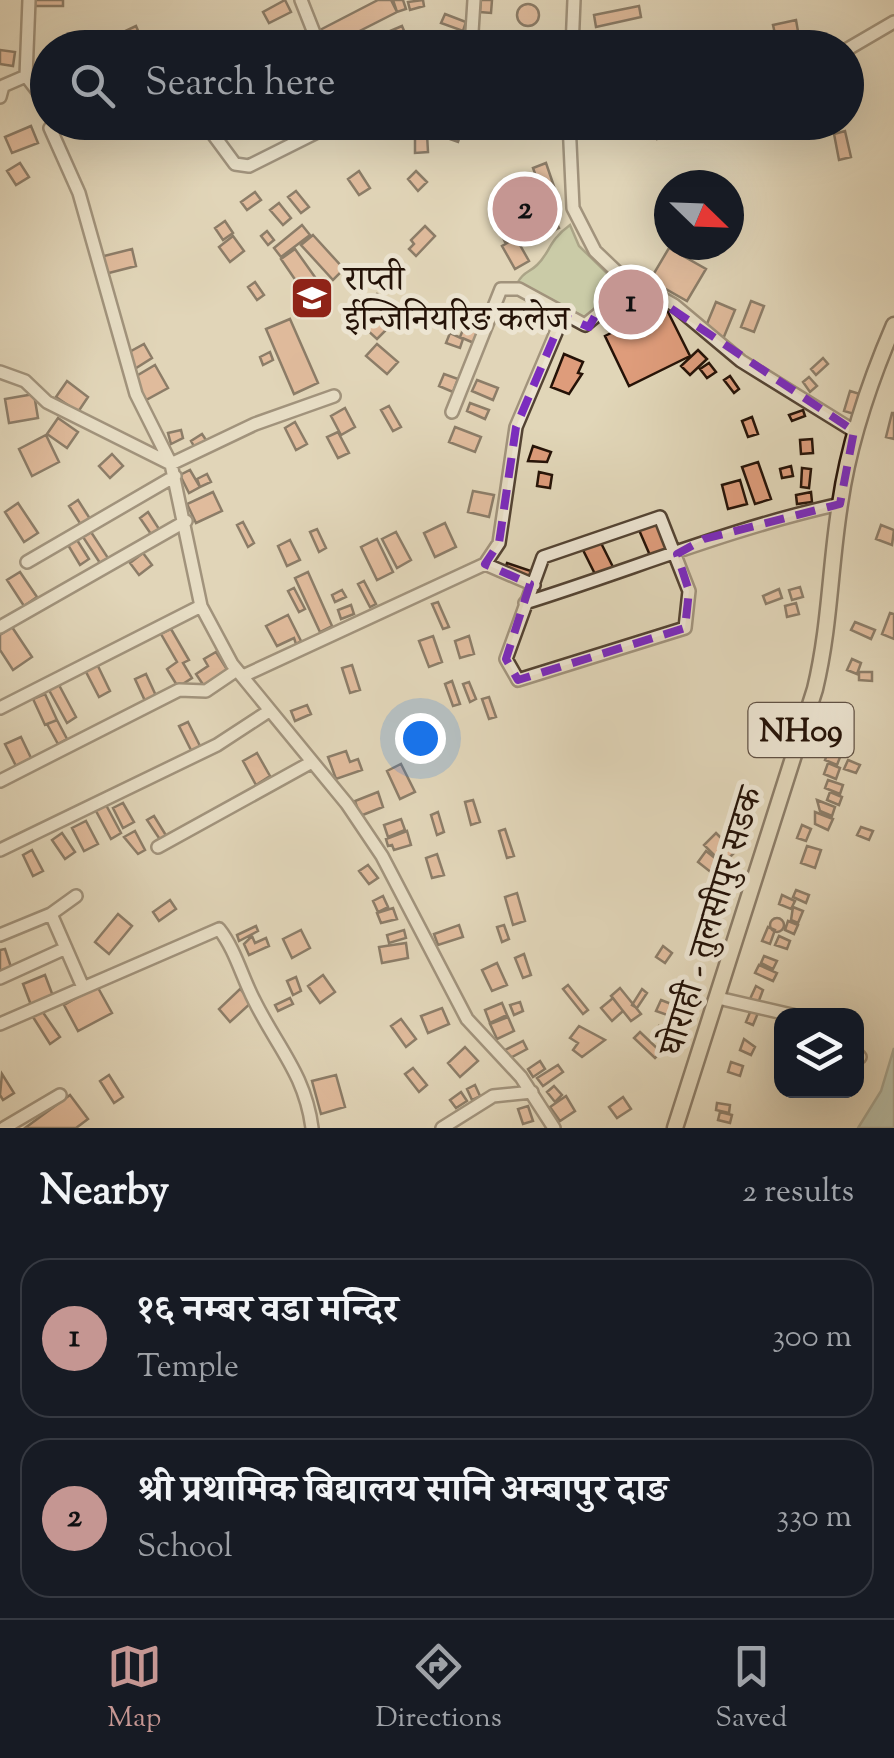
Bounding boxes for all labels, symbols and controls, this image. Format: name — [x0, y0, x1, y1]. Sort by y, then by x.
search box — [30, 30, 864, 140]
icon: search — [65, 58, 120, 113]
text: Search here — [145, 58, 336, 112]
north arrow — [654, 170, 744, 260]
pin: 2 — [492, 172, 558, 246]
place label: राप्ती ईन्जिनियरिङ कलेज — [342, 256, 571, 347]
pin: 1 — [598, 264, 664, 340]
school or university icon: राप्ती ईन्जिनियरिङ कलेज — [289, 275, 335, 321]
road number: NH09 — [748, 703, 854, 757]
your location — [395, 713, 446, 764]
street label: घोराही - तुलसीपुर सडक — [648, 779, 779, 1065]
map controls — [774, 1008, 864, 1098]
button: layers — [774, 1008, 864, 1098]
text: Nearby — [40, 1163, 169, 1223]
text: 2 results — [742, 1170, 854, 1216]
text: १६ नम्बर वडा मन्दिर — [137, 1285, 398, 1339]
text: 1 — [69, 1315, 80, 1361]
text: 300 m — [772, 1315, 852, 1361]
text: Temple — [137, 1345, 239, 1391]
text: श्री प्रथामिक बिद्यालय सानि अम्बापुर दाङ — [137, 1465, 668, 1519]
text: 2 — [67, 1495, 82, 1541]
text: 330 m — [776, 1495, 852, 1541]
text: School — [137, 1525, 233, 1571]
tab: Map — [107, 1639, 162, 1739]
tab: Directions — [375, 1639, 502, 1739]
tab: Saved — [715, 1639, 787, 1739]

